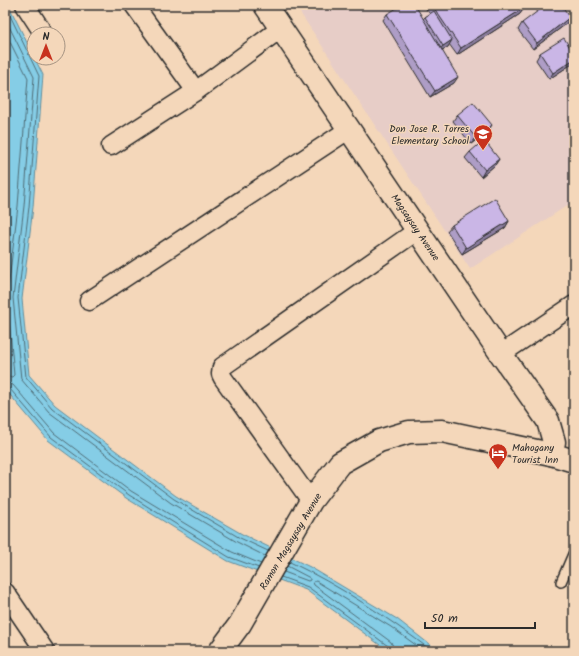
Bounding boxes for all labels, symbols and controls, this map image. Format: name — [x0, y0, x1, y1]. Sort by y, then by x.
north arrow — [26, 26, 66, 66]
text: N — [43, 28, 50, 46]
place label: Don Jose R. Torres Elementary School — [389, 121, 470, 149]
school or university icon: Don Jose R. Torres Elementary School — [472, 123, 494, 151]
street label: Magsaysay Avenue — [387, 191, 444, 265]
place label: Mahogany Tourist Inn — [512, 440, 558, 468]
hotel icon: Mahogany Tourist Inn — [487, 442, 509, 470]
street label: Ramon Magsaysay Avenue — [256, 490, 326, 593]
scale bar — [425, 604, 535, 630]
text: 50 m — [431, 609, 458, 628]

